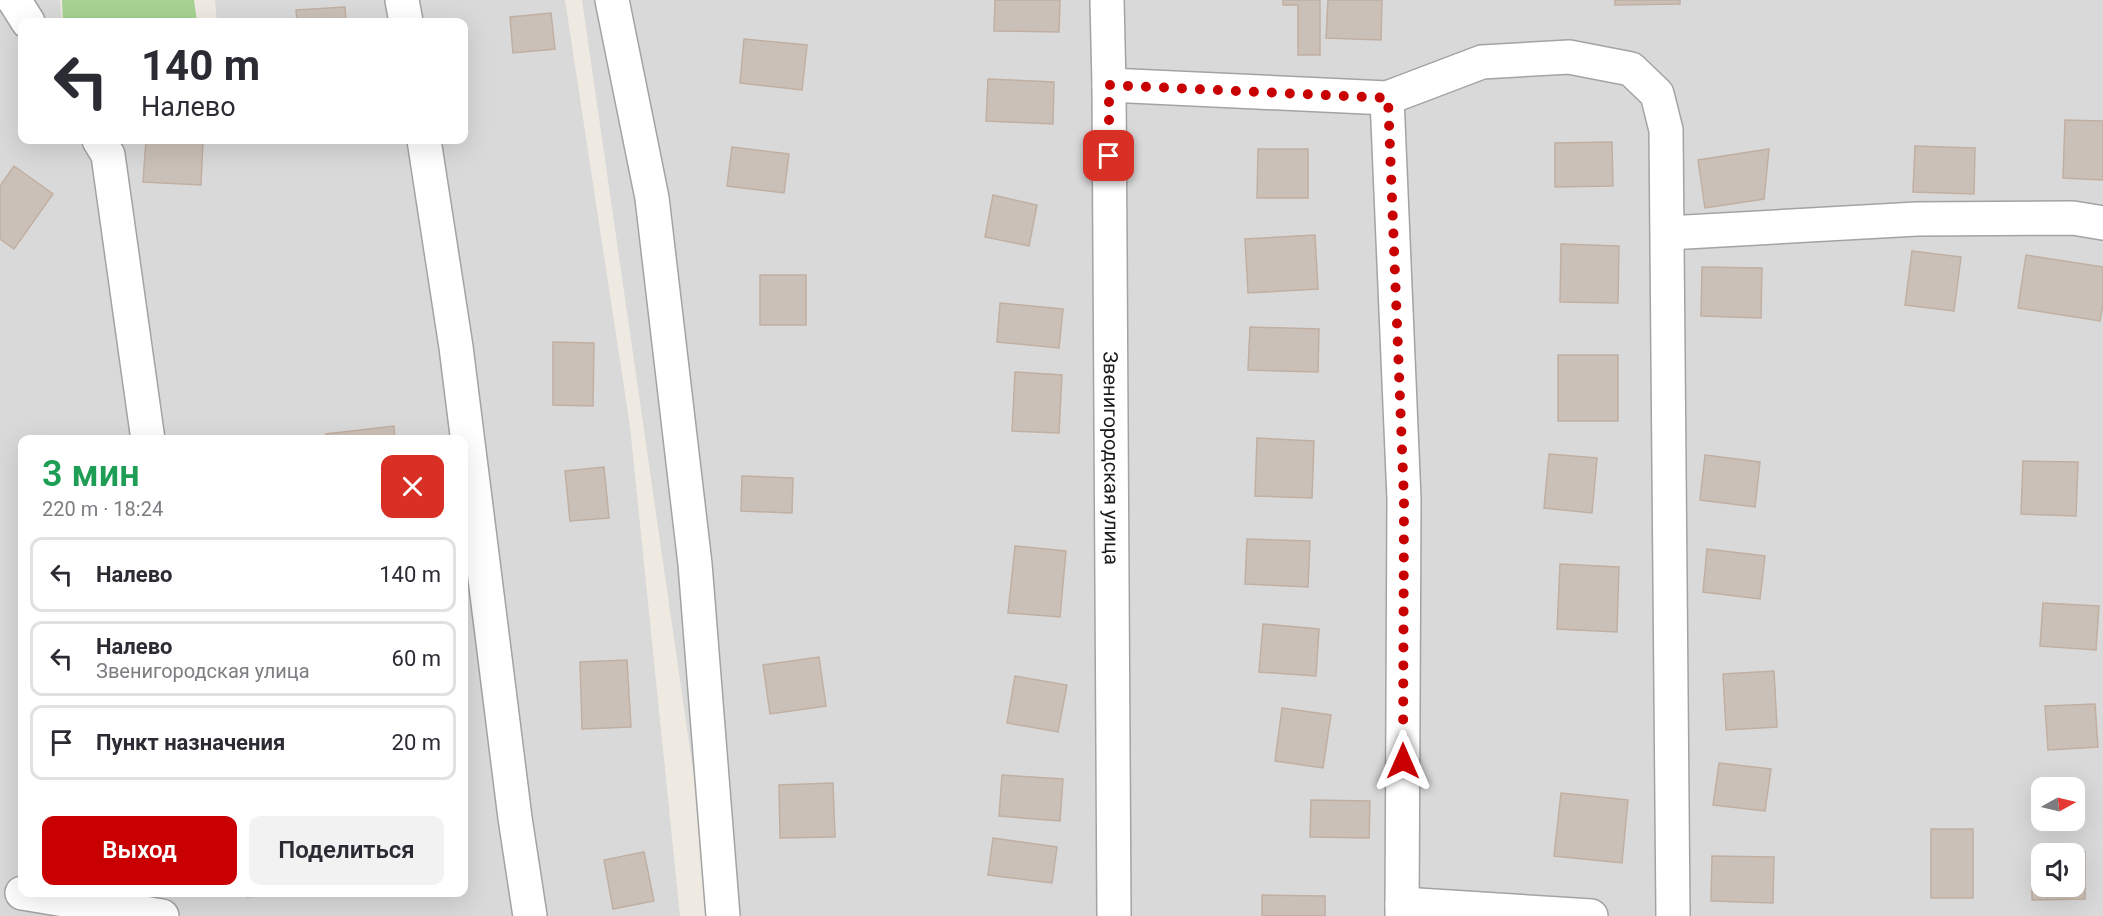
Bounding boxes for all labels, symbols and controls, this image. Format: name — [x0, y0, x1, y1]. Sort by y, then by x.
text: 140 m — [141, 41, 260, 90]
icon: left — [42, 42, 120, 120]
text: Налево — [141, 91, 236, 123]
pin — [1083, 130, 1134, 181]
icon: arrive — [1092, 139, 1125, 172]
street label: Звенигородская улица — [1099, 351, 1124, 565]
text: 3 мин — [42, 453, 140, 495]
button: close — [381, 455, 444, 518]
text: 220 m · 18:24 — [42, 497, 163, 521]
icon: left — [45, 558, 78, 591]
text: Налево — [96, 562, 173, 587]
text: 140 m — [379, 562, 441, 587]
text: Налево — [96, 634, 173, 659]
icon: left — [45, 642, 78, 675]
text: 60 m — [392, 646, 441, 671]
text: Звенигородская улица — [96, 659, 310, 683]
icon: arrive — [45, 726, 78, 759]
position arrow — [1371, 729, 1435, 793]
text: Пункт назначения — [96, 730, 285, 755]
text: 20 m — [392, 730, 441, 755]
north arrow — [2031, 777, 2085, 831]
map controls — [2031, 777, 2085, 897]
button: Выход — [42, 816, 237, 885]
button: Поделиться — [249, 816, 444, 885]
button: sound — [2031, 843, 2085, 897]

